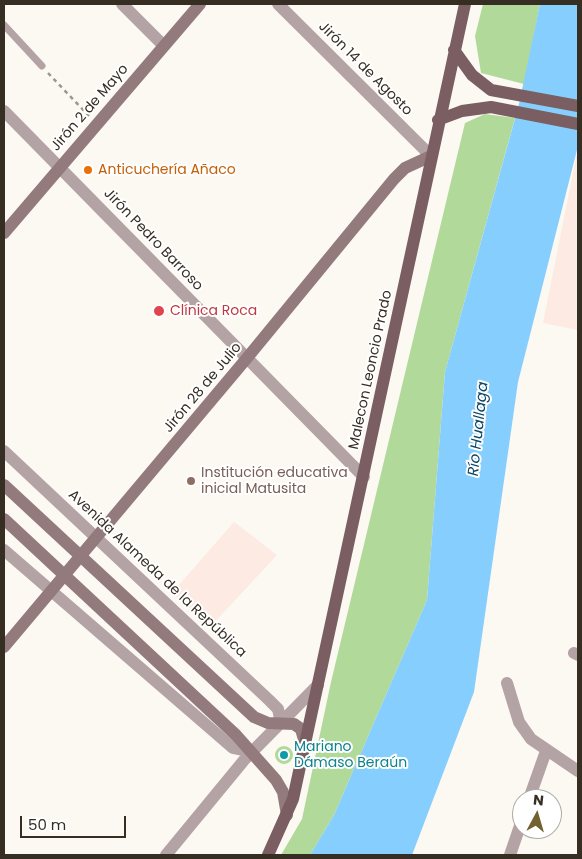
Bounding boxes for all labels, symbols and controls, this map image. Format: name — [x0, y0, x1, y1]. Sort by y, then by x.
street label: Jirón 14 de Agosto — [315, 19, 415, 119]
street label: Jirón 2 de Mayo — [48, 61, 132, 155]
place label: Anticuchería Añaco — [98, 162, 236, 178]
marker: Anticuchería Añaco — [82, 164, 94, 176]
street label: Jirón Pedro Barroso — [100, 185, 206, 295]
street label: Malecon Leoncio Prado — [346, 289, 396, 451]
place label: Clínica Roca — [170, 303, 257, 319]
marker: Clínica Roca — [152, 304, 166, 318]
street label: Jirón 28 de Julio — [160, 340, 246, 436]
water label: Río Huallaga — [465, 381, 493, 477]
place label: Institución educativa inicial Matusita — [201, 465, 348, 498]
marker: Institución educativa inicial Matusita — [185, 475, 197, 487]
street label: Avenida Alameda de la República — [64, 487, 250, 661]
place label: Mariano Dámaso Beraún — [294, 739, 407, 772]
marker: Mariano Dámaso Beraún — [278, 749, 290, 761]
north arrow — [512, 789, 562, 839]
text: N — [532, 790, 545, 811]
scale bar — [22, 806, 129, 838]
text: 50 m — [28, 814, 66, 835]

